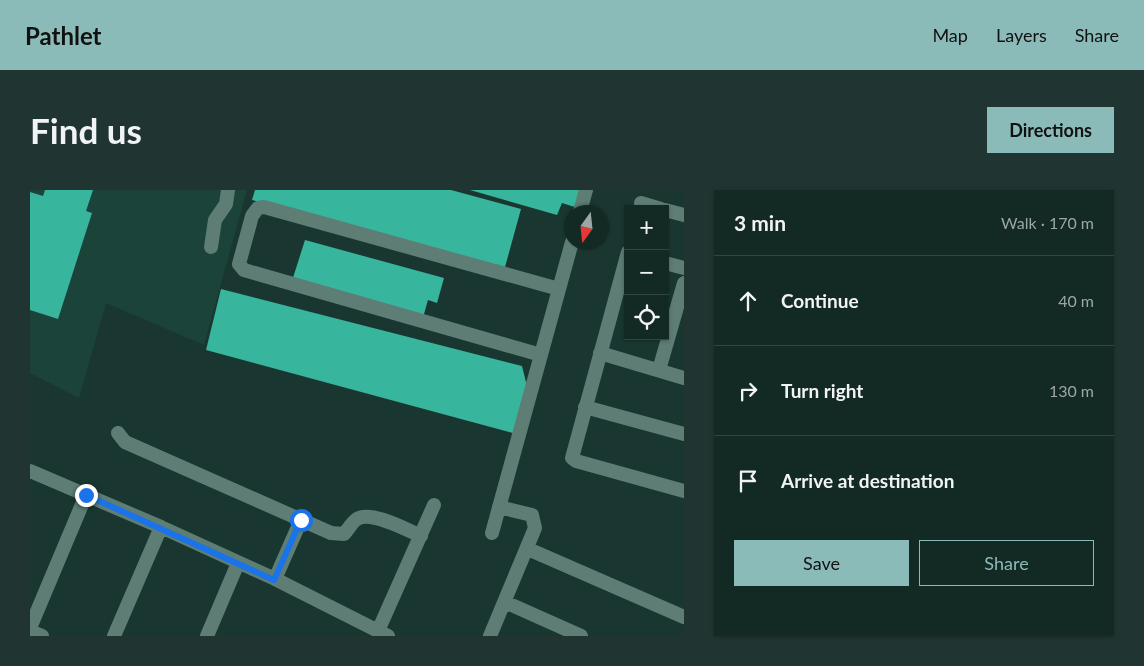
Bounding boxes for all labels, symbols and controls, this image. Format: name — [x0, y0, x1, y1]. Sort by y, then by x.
text: Pathlet — [25, 21, 102, 50]
text: Map — [932, 24, 968, 46]
text: Layers — [996, 24, 1047, 46]
text: Share — [1075, 24, 1119, 46]
button: Directions — [987, 107, 1114, 153]
text: Find us — [30, 109, 142, 151]
north arrow — [564, 205, 609, 250]
map controls — [624, 205, 669, 340]
button: + — [624, 205, 669, 250]
text: 3 min — [734, 210, 786, 235]
text: Walk · 170 m — [1001, 213, 1094, 232]
button: − — [624, 250, 669, 295]
icon: ahead — [734, 287, 762, 315]
text: Continue — [781, 289, 859, 312]
text: 40 m — [1058, 291, 1094, 310]
button: locate — [624, 295, 669, 340]
icon: right — [734, 377, 762, 405]
text: Turn right — [781, 379, 863, 402]
text: 130 m — [1049, 381, 1094, 400]
icon: arrive — [734, 467, 762, 495]
text: Arrive at destination — [781, 469, 954, 492]
route end — [75, 484, 98, 507]
route start — [290, 509, 313, 532]
button: Save — [734, 540, 909, 586]
button: Share — [919, 540, 1094, 586]

